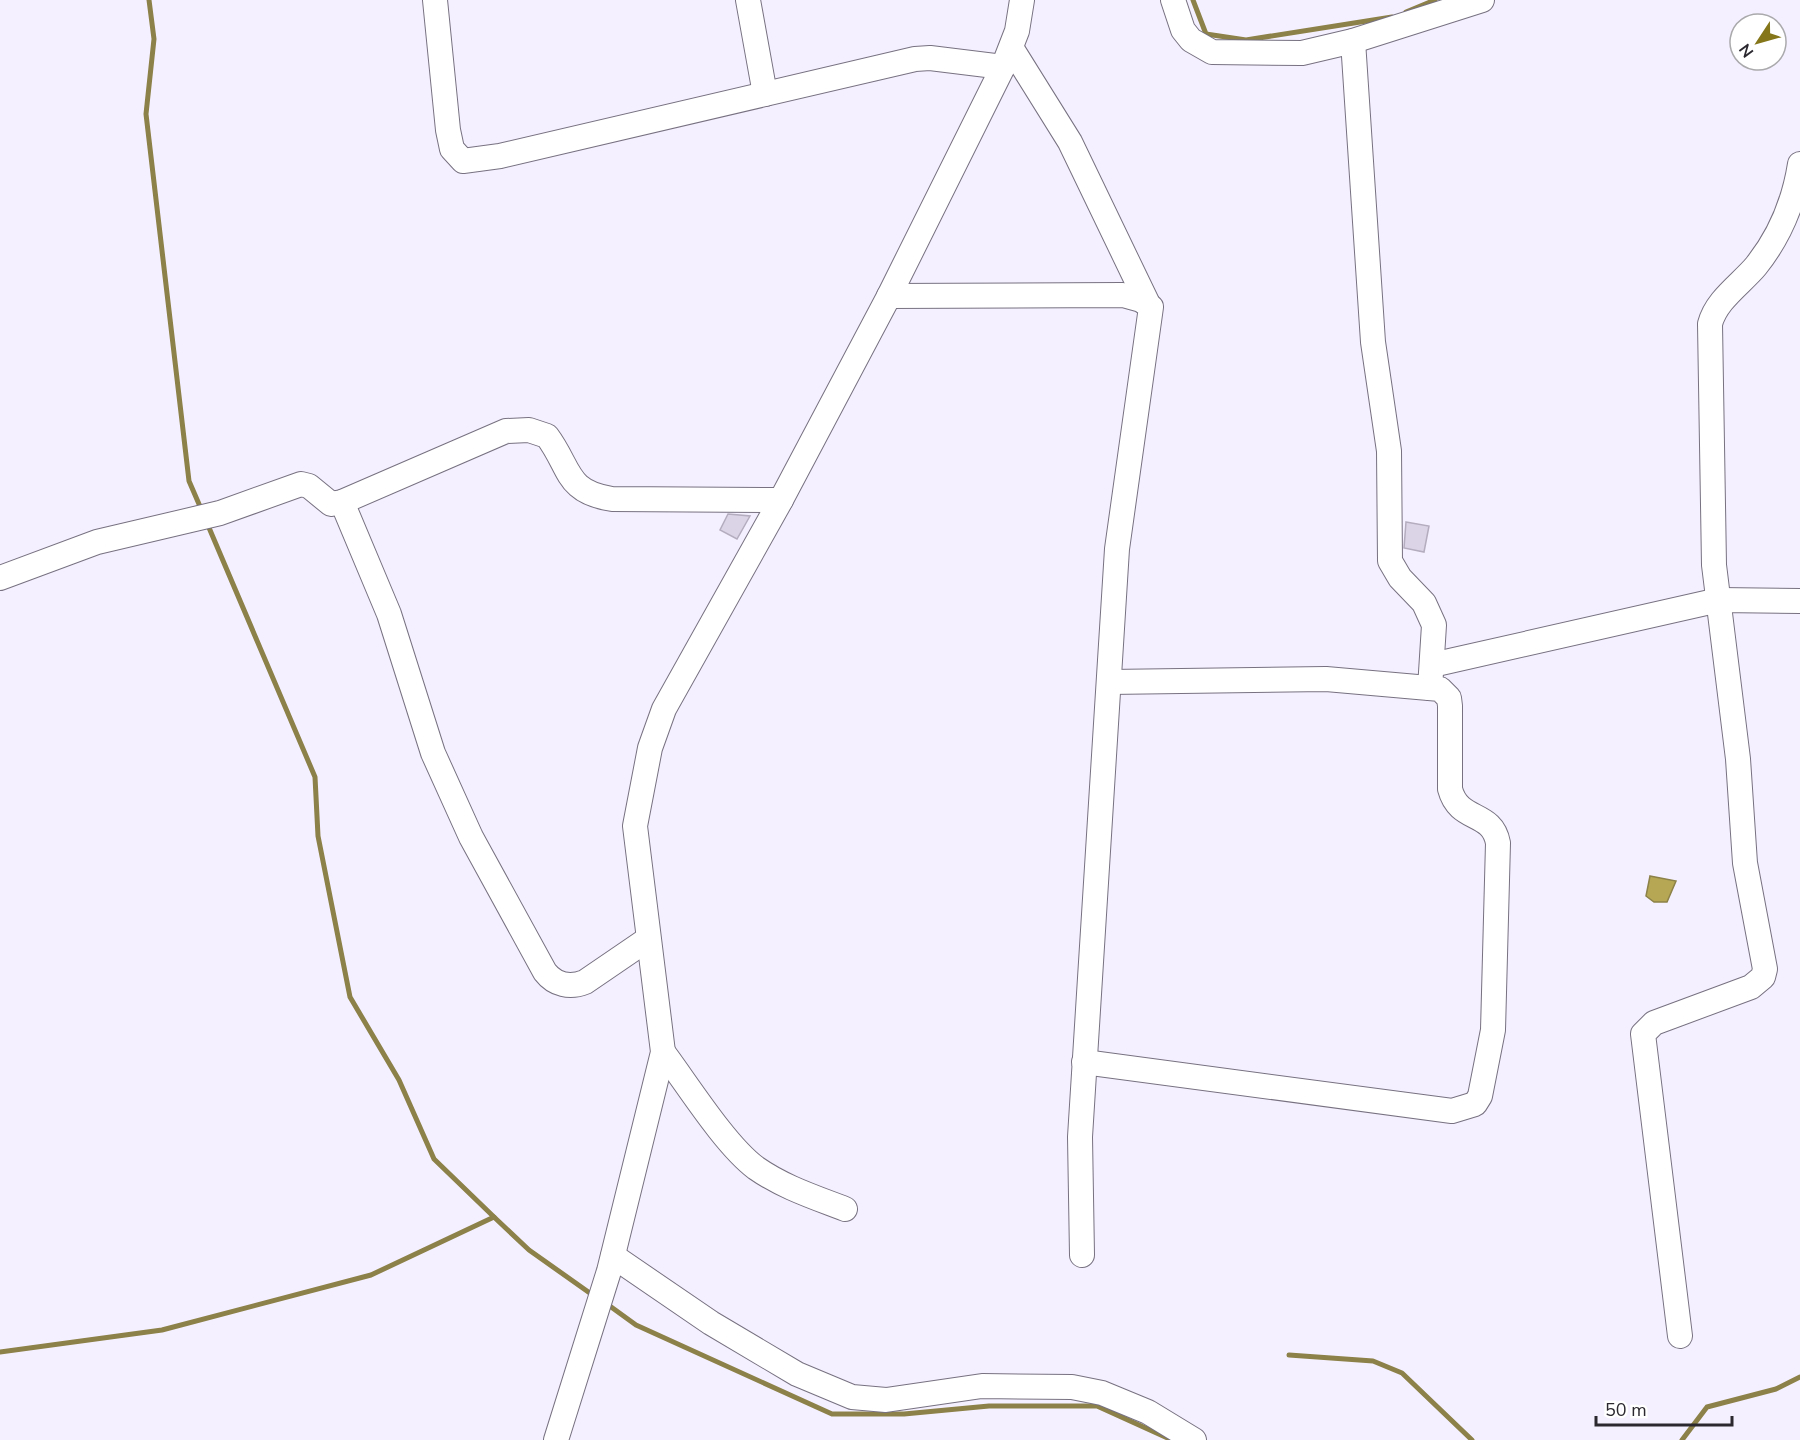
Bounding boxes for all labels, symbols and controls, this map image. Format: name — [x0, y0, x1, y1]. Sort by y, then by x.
north arrow — [1728, 12, 1788, 72]
text: N — [1734, 39, 1759, 62]
scale bar — [1596, 1389, 1732, 1427]
text: 50 m — [1605, 1398, 1647, 1422]

